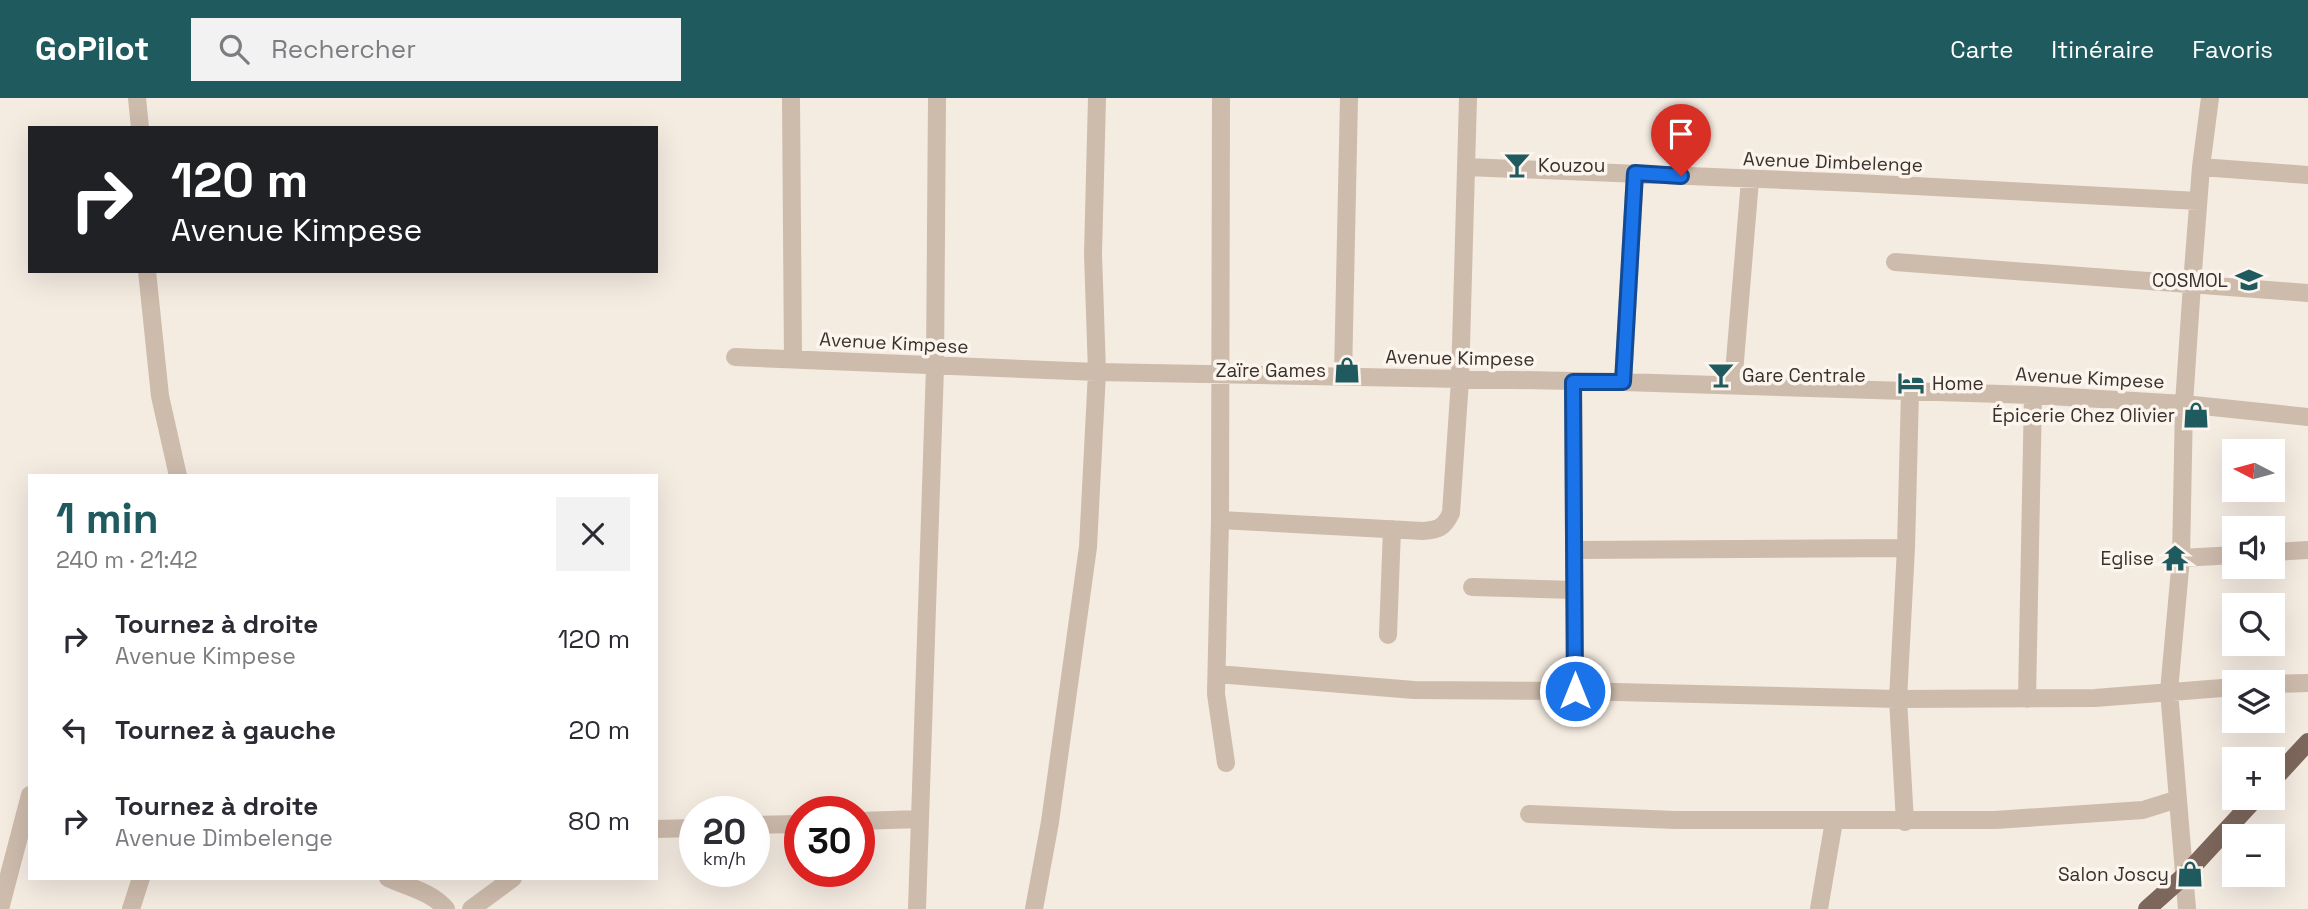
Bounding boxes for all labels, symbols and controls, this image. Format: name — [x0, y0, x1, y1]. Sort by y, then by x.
search box — [191, 18, 681, 81]
text: GoPilot — [35, 28, 149, 70]
icon: search — [215, 30, 253, 68]
text: Rechercher — [271, 32, 416, 66]
text: Carte — [1950, 34, 2013, 65]
text: Itinéraire — [2051, 34, 2154, 65]
text: Favoris — [2192, 34, 2273, 65]
pin — [1651, 104, 1711, 176]
icon: arrive — [1662, 115, 1700, 153]
street label: Avenue Dimbelenge — [1743, 146, 1923, 178]
text: 120 m — [171, 149, 308, 211]
bar icon: Kouzou — [1502, 150, 1532, 180]
place label: Kouzou — [1538, 153, 1605, 178]
icon: right — [56, 154, 147, 245]
text: Avenue Kimpese — [171, 210, 422, 250]
school or university icon: COSMOL — [2234, 265, 2264, 295]
place label: COSMOL — [2152, 268, 2228, 293]
street label: Avenue Kimpese — [819, 327, 969, 359]
street label: Avenue Kimpese — [1385, 344, 1535, 372]
shop icon: Zaïre Games — [1332, 355, 1362, 385]
place label: Zaïre Games — [1215, 358, 1326, 383]
bar icon: Gare Centrale — [1706, 360, 1736, 390]
street label: Avenue Kimpese — [2015, 362, 2165, 394]
place label: Gare Centrale — [1742, 363, 1866, 388]
hotel icon: Home — [1896, 368, 1926, 398]
place label: Home — [1932, 371, 1984, 396]
shop icon: Épicerie Chez Olivier — [2181, 400, 2211, 430]
place label: Épicerie Chez Olivier — [1992, 403, 2175, 428]
north arrow — [2222, 439, 2286, 502]
map controls — [2222, 439, 2285, 887]
text: 1 min — [56, 492, 159, 545]
button: close — [556, 497, 630, 571]
button: sound — [2222, 516, 2285, 579]
temple icon: Eglise — [2160, 543, 2190, 573]
text: 240 m · 21:42 — [56, 545, 198, 575]
place label: Eglise — [2101, 546, 2154, 571]
button: search — [2222, 593, 2285, 656]
text: Tournez à droite — [115, 607, 318, 641]
icon: right — [56, 620, 94, 658]
text: 120 m — [558, 622, 630, 656]
text: Avenue Kimpese — [115, 641, 296, 671]
position arrow — [1538, 654, 1612, 728]
button: layers — [2222, 670, 2285, 733]
icon: left — [56, 711, 94, 749]
text: Tournez à gauche — [115, 713, 336, 747]
text: 20 m — [569, 713, 630, 747]
button: + — [2222, 747, 2285, 810]
text: Tournez à droite — [115, 789, 318, 823]
speed limit sign: 30 — [784, 796, 875, 887]
icon: right — [56, 802, 94, 840]
text: 80 m — [568, 804, 630, 838]
text: 20 — [703, 810, 746, 854]
text: Avenue Dimbelenge — [115, 823, 333, 853]
button: − — [2222, 824, 2285, 887]
text: km/h — [703, 847, 746, 870]
shop icon: Salon Joscy — [2175, 859, 2205, 889]
place label: Salon Joscy — [2058, 862, 2169, 887]

